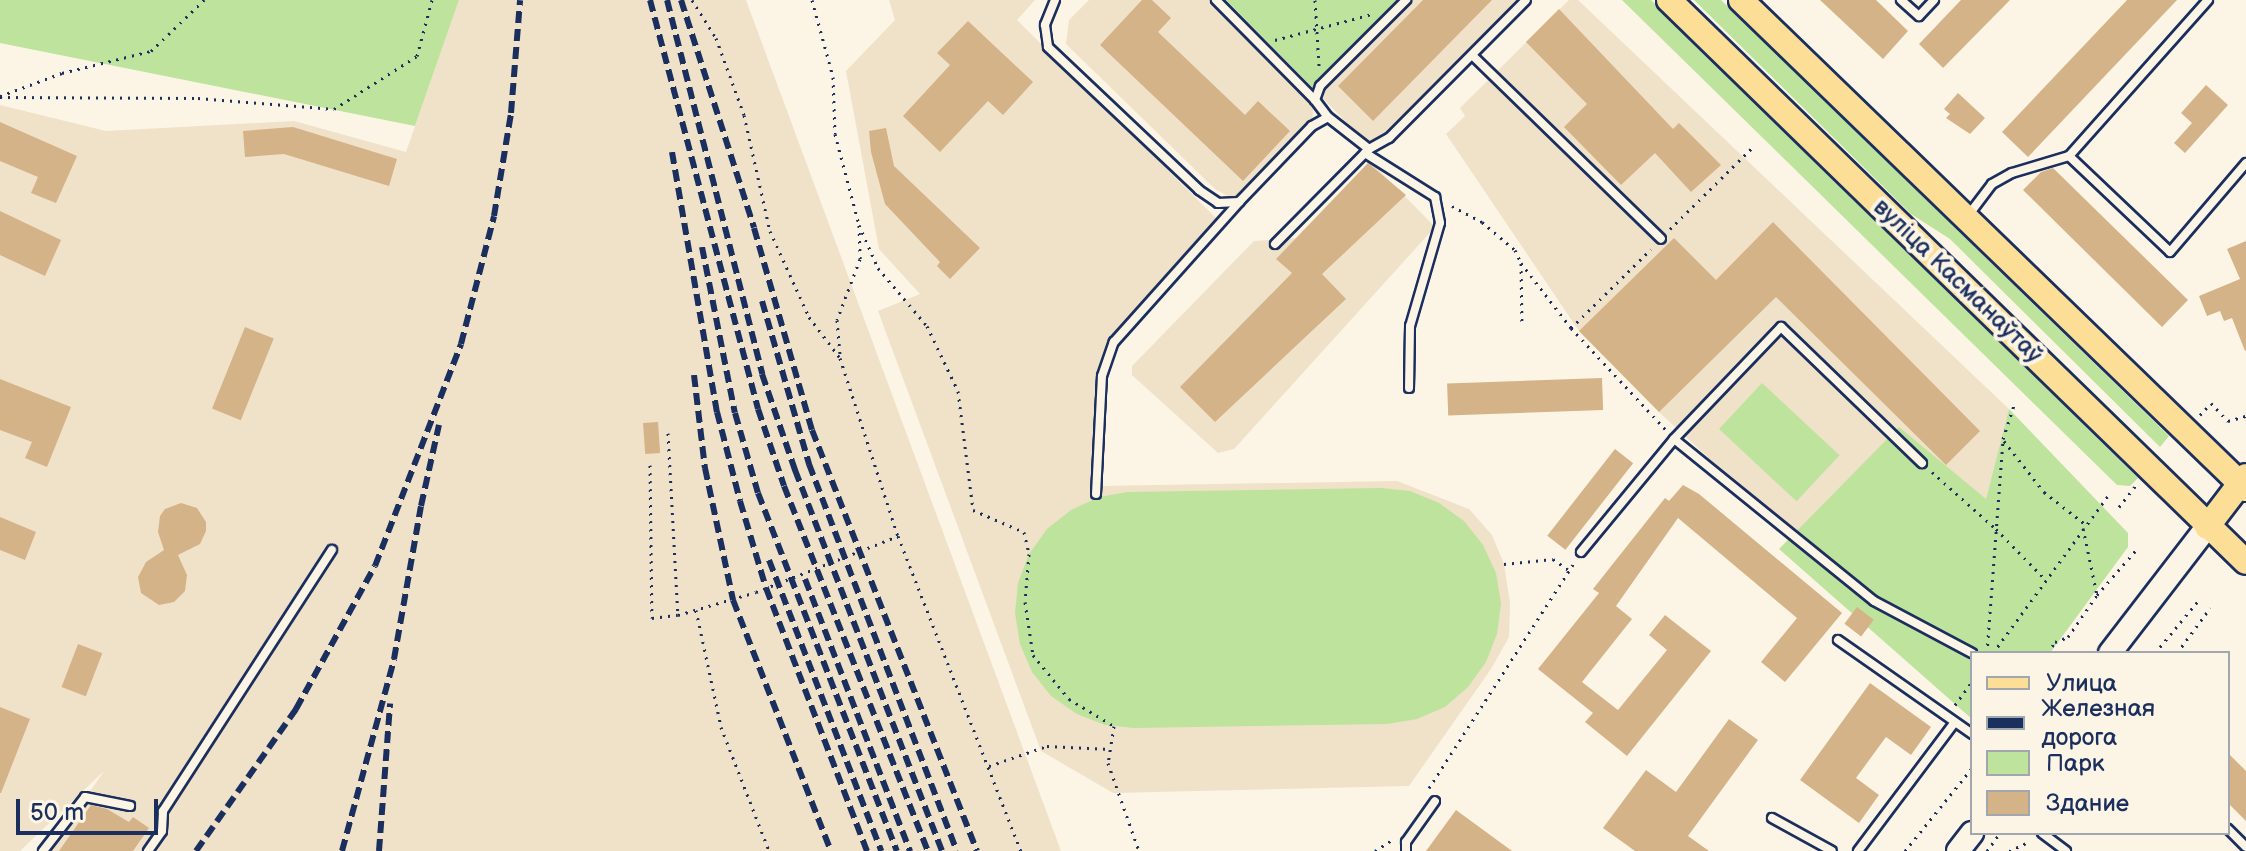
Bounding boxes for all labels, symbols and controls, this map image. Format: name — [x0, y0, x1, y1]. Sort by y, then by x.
street label: вуліца Касманаўтаў — [1867, 193, 2049, 369]
legend — [1970, 651, 2230, 835]
text: Улица — [2046, 669, 2117, 698]
text: Железная дорога — [2041, 694, 2155, 752]
text: Парк — [2046, 749, 2104, 778]
scale bar — [20, 783, 162, 833]
text: Здание — [2046, 789, 2129, 818]
text: 50 m — [30, 798, 84, 827]

